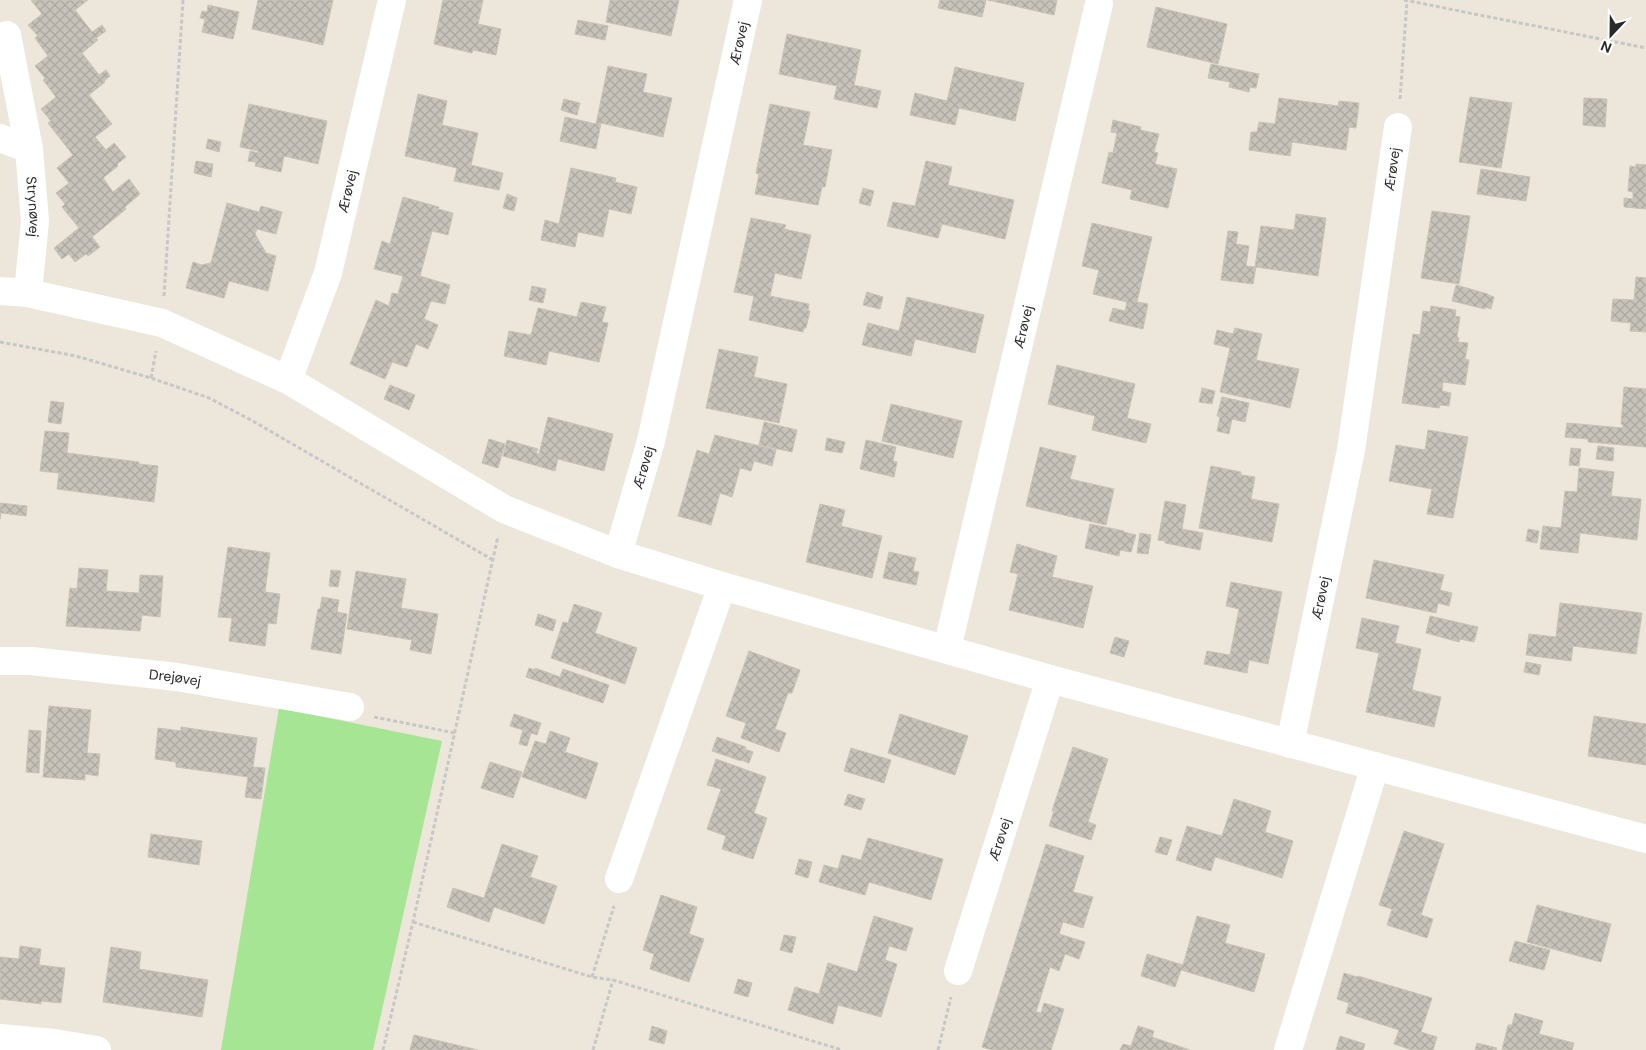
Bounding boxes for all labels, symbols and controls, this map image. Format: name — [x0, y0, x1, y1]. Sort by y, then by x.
north arrow — [1586, 10, 1636, 60]
street label: Ærøvej — [725, 20, 752, 67]
text: N — [1598, 37, 1614, 57]
street label: Ærøvej — [1380, 146, 1404, 192]
street label: Ærøvej — [333, 168, 361, 215]
street label: Strynøvej — [22, 176, 44, 238]
street label: Ærøvej — [1009, 303, 1037, 350]
street label: Ærøvej — [628, 444, 658, 491]
street label: Ærøvej — [1307, 575, 1334, 622]
street label: Drejøvej — [148, 665, 202, 690]
street label: Ærøvej — [984, 816, 1015, 863]

